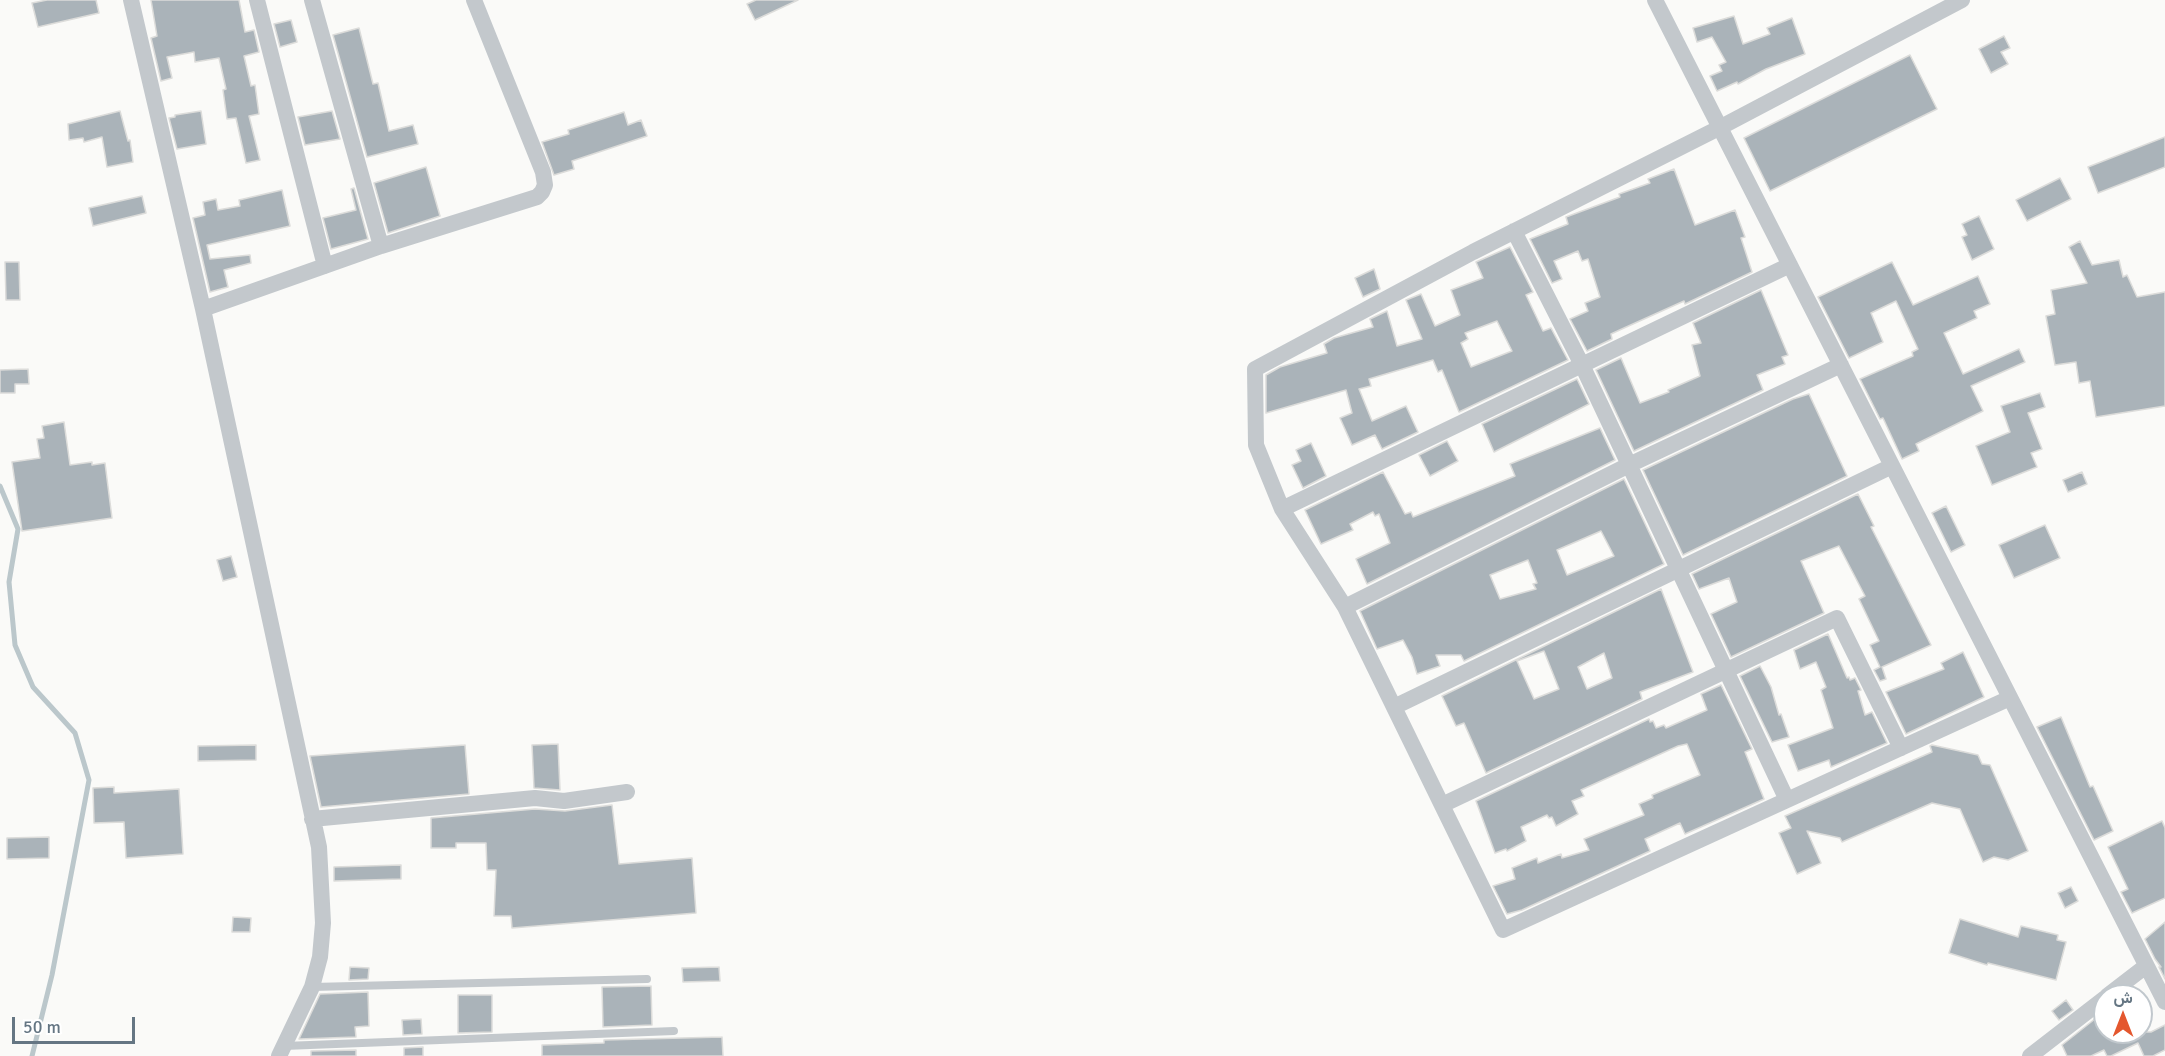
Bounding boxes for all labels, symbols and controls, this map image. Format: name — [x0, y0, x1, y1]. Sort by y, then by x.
north arrow — [2093, 984, 2153, 1044]
text: ش — [2113, 988, 2133, 1008]
scale bar — [15, 1005, 138, 1043]
text: 50 m — [23, 1016, 61, 1038]

